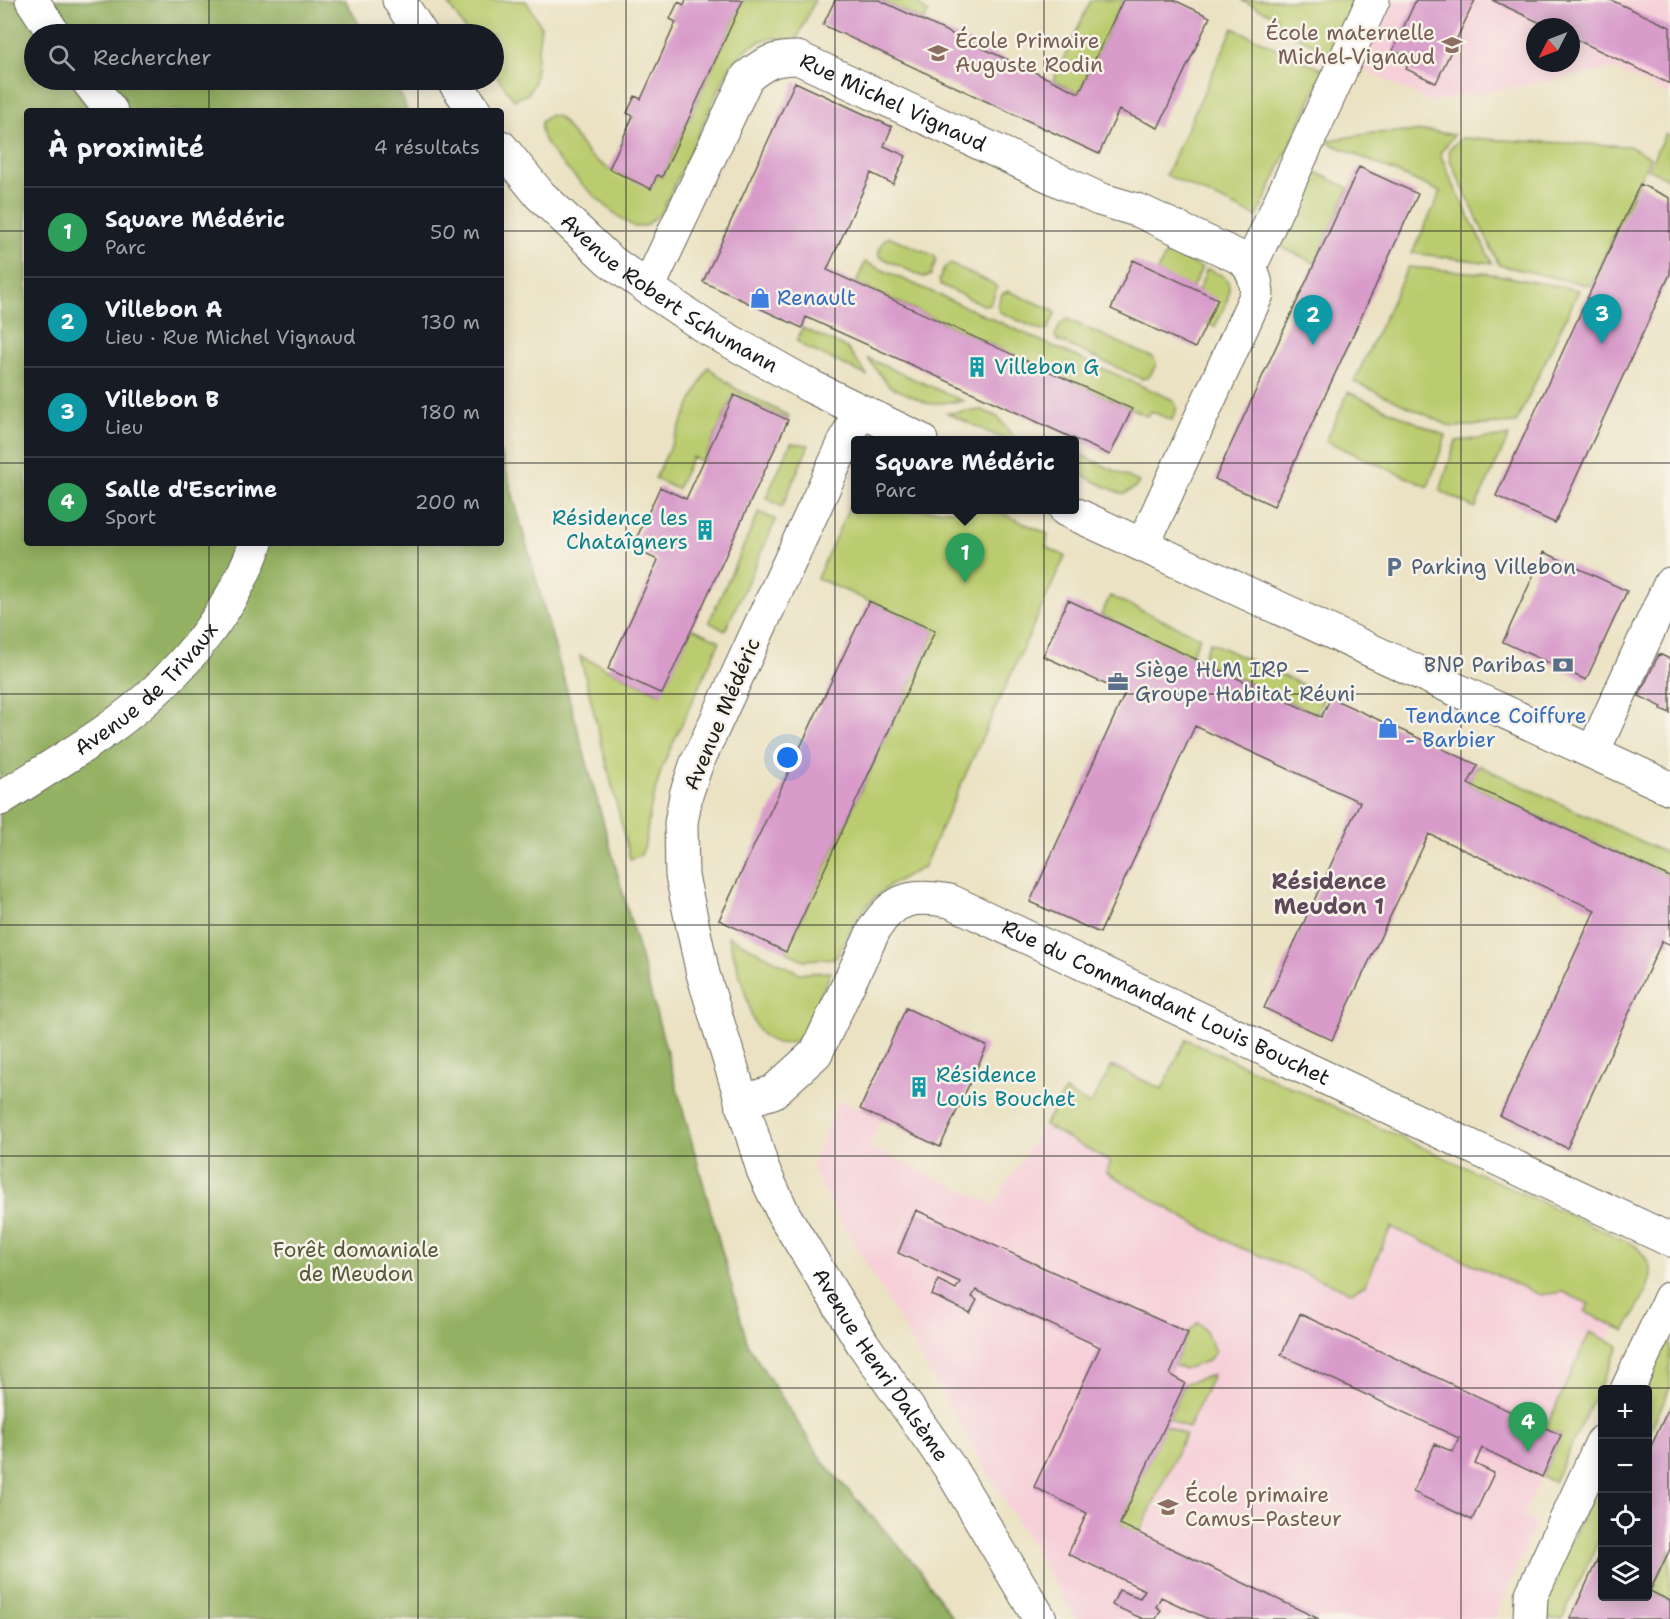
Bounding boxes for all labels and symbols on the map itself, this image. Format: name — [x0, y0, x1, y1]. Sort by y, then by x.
place label: École maternelle Michel-Vignaud — [1266, 18, 1435, 71]
north arrow — [1526, 18, 1580, 72]
place label: École Primaire Auguste Rodin — [955, 26, 1103, 79]
school or university icon: École maternelle Michel-Vignaud — [1440, 33, 1464, 57]
school or university icon: École Primaire Auguste Rodin — [926, 41, 950, 65]
street label: Rue Michel Vignaud — [795, 47, 991, 158]
street label: Avenue Robert Schumann — [554, 207, 783, 379]
place label: Renault — [777, 284, 856, 312]
shop icon: Renault — [748, 286, 772, 310]
pin: 3 — [1582, 294, 1622, 344]
pin: 2 — [1294, 296, 1332, 345]
place label: Villebon G — [994, 353, 1099, 381]
building icon: Villebon G — [965, 355, 989, 379]
place label: Résidence les Chataîgners — [552, 504, 688, 556]
building icon: Résidence les Chataîgners — [693, 518, 717, 542]
pin: 1 — [946, 534, 984, 583]
place label: Parking Villebon — [1411, 553, 1576, 581]
parking icon: Parking Villebon — [1382, 555, 1406, 579]
street label: Avenue de Trivaux — [69, 617, 224, 762]
street label: Avenue Médéric — [677, 634, 767, 794]
place label: BNP Paribas — [1424, 651, 1546, 679]
bank icon: BNP Paribas — [1551, 653, 1575, 677]
place label: Siège HLM IRP – Groupe Habitat Réuni — [1135, 656, 1356, 708]
office icon: Siège HLM IRP – Groupe Habitat Réuni — [1106, 670, 1130, 694]
place label: Tendance Coiffure - Barbier — [1405, 702, 1587, 754]
shop icon: Tendance Coiffure - Barbier — [1376, 716, 1400, 740]
your location — [773, 743, 802, 772]
district label: Résidence Meudon 1 — [1272, 867, 1386, 921]
street label: Rue du Commandant Louis Bouchet — [997, 913, 1335, 1092]
place label: Résidence Louis Bouchet — [936, 1061, 1076, 1113]
building icon: Résidence Louis Bouchet — [907, 1075, 931, 1099]
park label: Forêt domaniale de Meudon — [273, 1236, 439, 1288]
street label: Avenue Henri Dalsème — [806, 1263, 955, 1467]
pin: 4 — [1508, 1402, 1547, 1452]
place label: École primaire Camus–Pasteur — [1185, 1480, 1342, 1533]
school or university icon: École primaire Camus–Pasteur — [1156, 1495, 1180, 1519]

